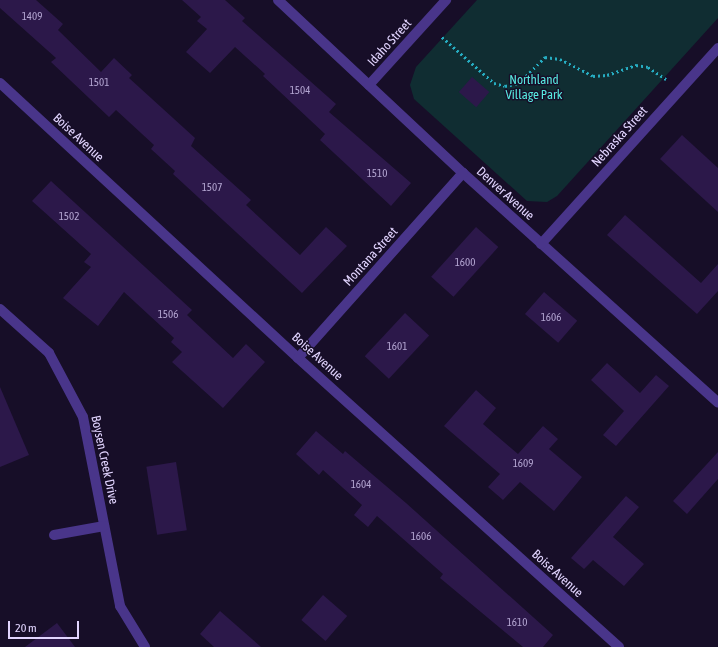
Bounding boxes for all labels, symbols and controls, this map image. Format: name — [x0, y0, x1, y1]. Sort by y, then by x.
house number: 1409 — [22, 9, 42, 23]
street label: Idaho Street — [365, 16, 415, 70]
park label: Northland Village Park — [505, 73, 563, 104]
house number: 1501 — [89, 75, 109, 89]
house number: 1504 — [290, 83, 310, 97]
street label: Nebraska Street — [589, 104, 651, 170]
street label: Boise Avenue — [49, 111, 107, 165]
street label: Denver Avenue — [473, 164, 537, 224]
house number: 1510 — [367, 166, 387, 180]
house number: 1507 — [202, 180, 222, 194]
house number: 1502 — [59, 209, 79, 223]
street label: Montana Street — [341, 224, 401, 290]
house number: 1600 — [455, 255, 475, 269]
house number: 1506 — [158, 307, 178, 321]
house number: 1606 — [541, 310, 561, 324]
street label: Boise Avenue — [288, 330, 346, 384]
house number: 1601 — [387, 339, 407, 353]
street label: Boysen Creek Drive — [87, 414, 121, 506]
house number: 1609 — [513, 456, 533, 470]
house number: 1604 — [351, 477, 371, 491]
house number: 1606 — [411, 529, 431, 543]
street label: Boise Avenue — [528, 547, 586, 601]
scale bar — [10, 613, 81, 639]
house number: 1610 — [507, 615, 527, 629]
text: 20 m — [15, 621, 37, 635]

